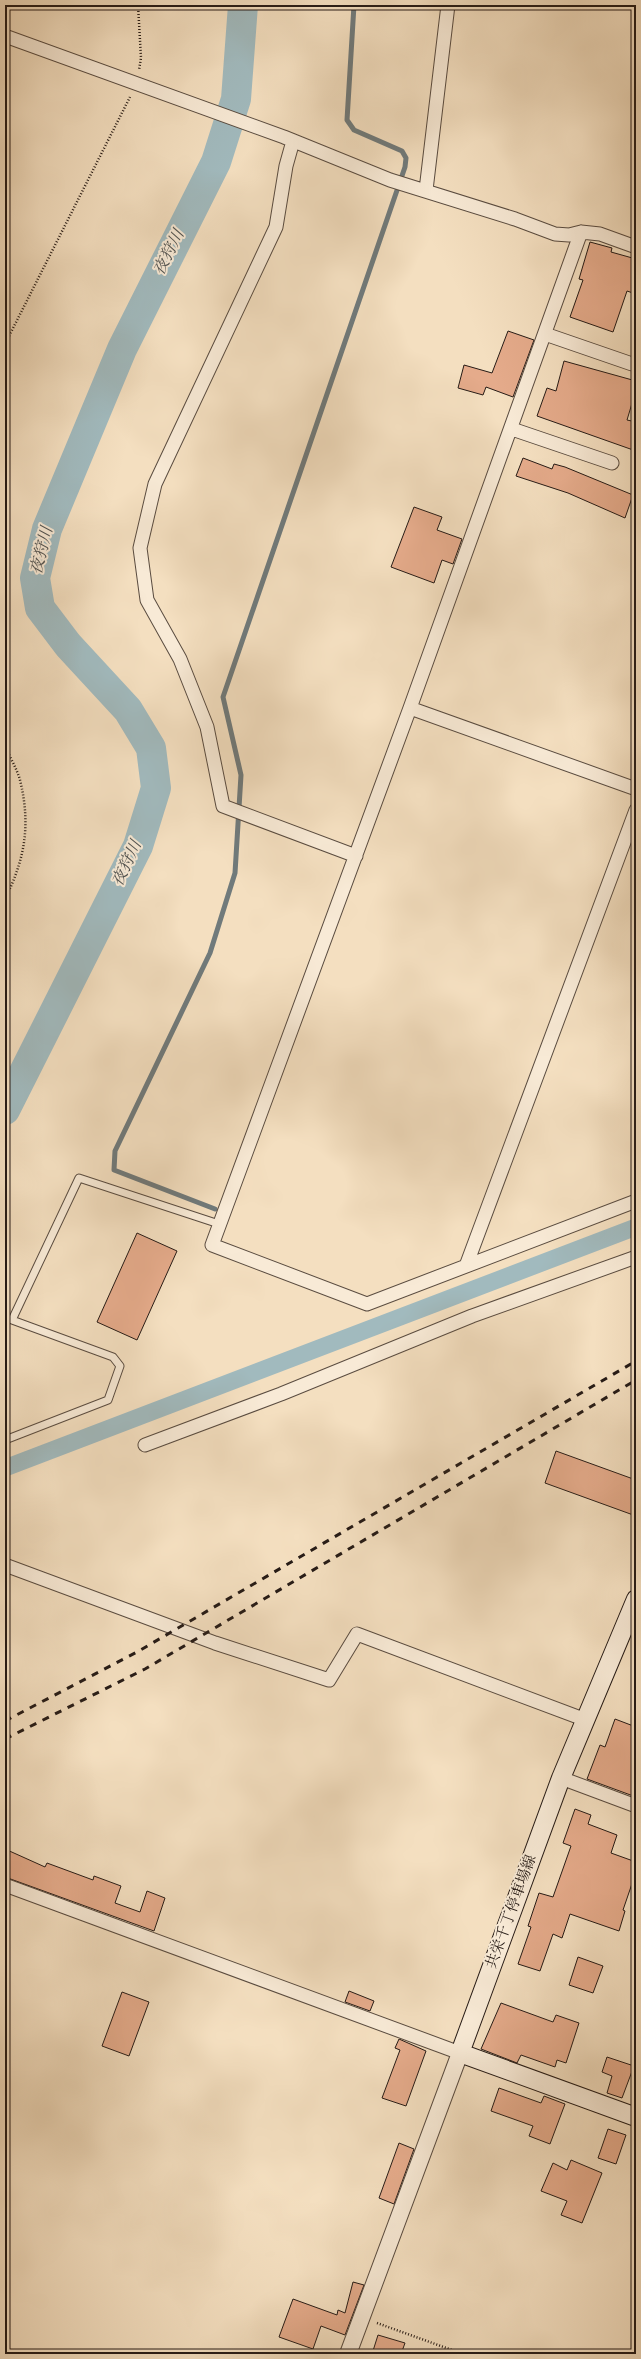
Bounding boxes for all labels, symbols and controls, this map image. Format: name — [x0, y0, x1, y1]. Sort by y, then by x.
water label: 夜狩川 — [149, 225, 192, 280]
water label: 夜狩川 — [26, 523, 60, 577]
water label: 夜狩川 — [107, 836, 149, 891]
street label: 共栄千丁停車場線 — [482, 1852, 542, 1972]

